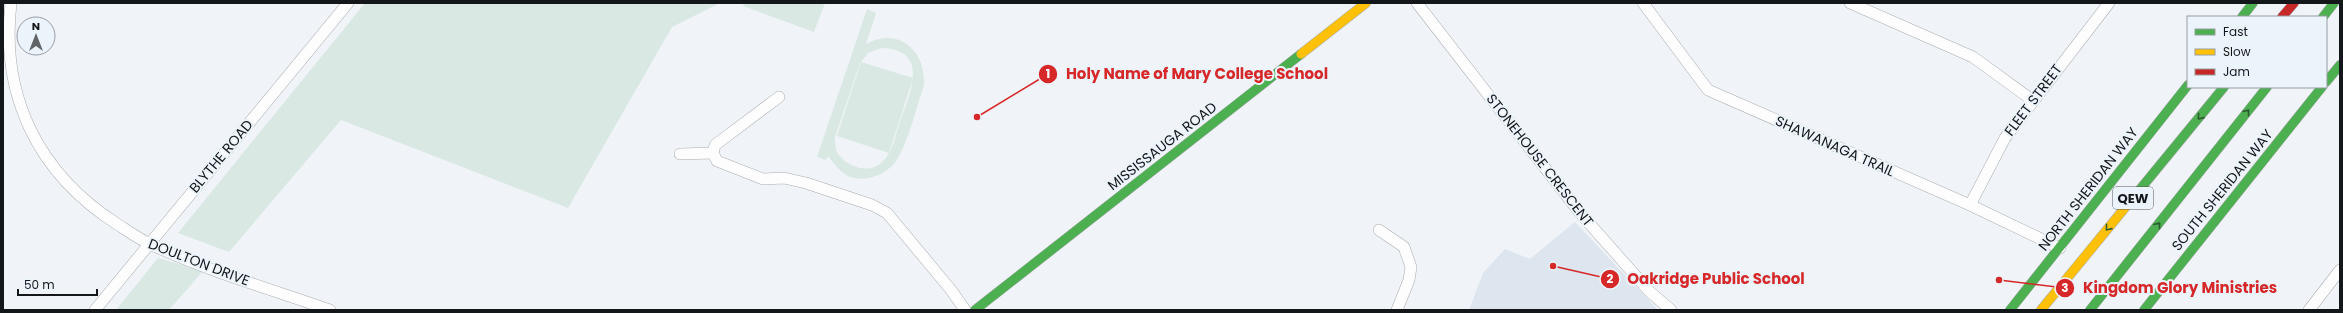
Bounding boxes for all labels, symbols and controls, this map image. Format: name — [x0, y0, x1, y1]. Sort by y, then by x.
north arrow — [16, 16, 56, 56]
legend — [2187, 16, 2327, 88]
text: N — [32, 18, 40, 34]
text: Fast — [2223, 23, 2248, 40]
text: Slow — [2223, 43, 2251, 60]
callout: Holy Name of Mary College School — [1038, 60, 1336, 87]
street label: FLEET STREET — [1999, 60, 2067, 140]
text: Holy Name of Mary College School — [1066, 63, 1328, 84]
text: Jam — [2223, 63, 2250, 80]
text: 1 — [1046, 65, 1050, 82]
street label: STONEHOUSE CRESCENT — [1482, 90, 1598, 231]
street label: MISSISSAUGA ROAD — [1103, 97, 1221, 195]
one-way arrow — [2243, 109, 2250, 116]
street label: SHAWANAGA TRAIL — [1772, 111, 1898, 181]
one-way arrow — [2197, 113, 2204, 120]
street label: BLYTHE ROAD — [184, 115, 258, 197]
street label: NORTH SHERIDAN WAY — [2033, 123, 2143, 255]
street label: SOUTH SHERIDAN WAY — [2167, 125, 2277, 255]
road number: QEW — [2113, 187, 2153, 209]
one-way arrow — [2153, 222, 2160, 229]
one-way arrow — [2106, 224, 2113, 231]
street label: DOULTON DRIVE — [145, 233, 253, 291]
callout: Oakridge Public School — [1600, 265, 1813, 292]
text: Oakridge Public School — [1627, 268, 1805, 289]
text: 2 — [1607, 270, 1614, 287]
scale bar — [18, 271, 97, 297]
callout: Kingdom Glory Ministries — [2055, 275, 2285, 302]
text: 50 m — [24, 276, 55, 293]
text: Kingdom Glory Ministries — [2083, 277, 2277, 298]
text: 3 — [2061, 279, 2069, 296]

